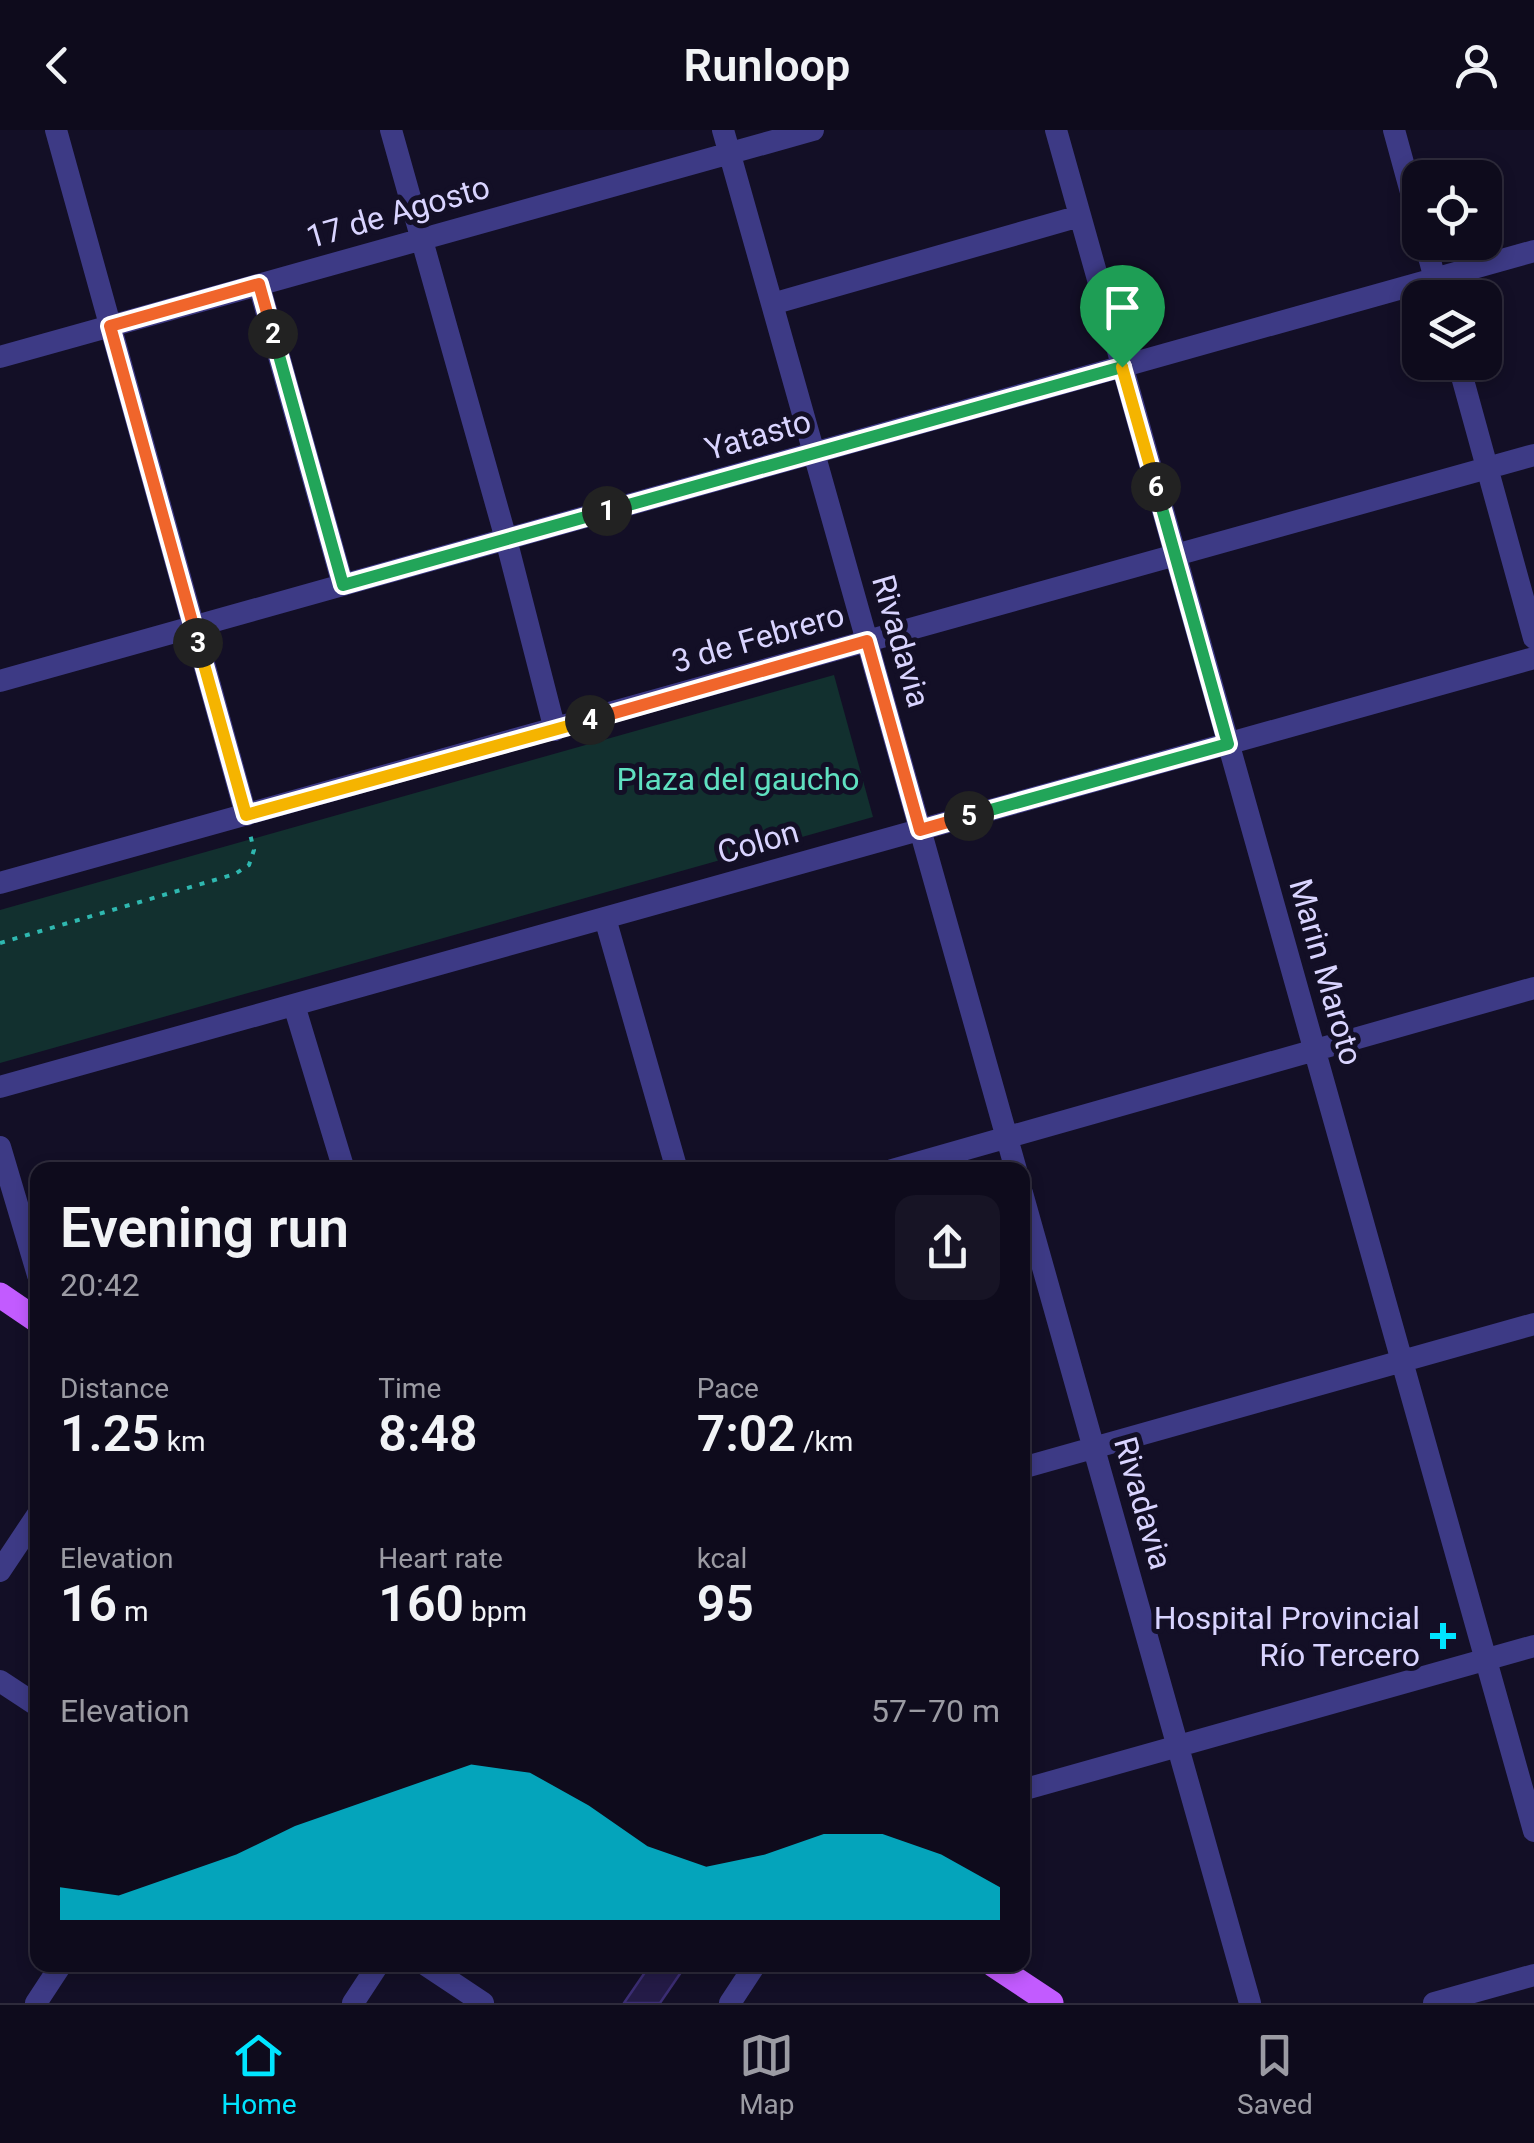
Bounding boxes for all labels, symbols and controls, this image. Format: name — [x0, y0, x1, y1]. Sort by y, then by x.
icon: back — [30, 38, 85, 93]
icon: person — [1449, 38, 1504, 93]
text: Runloop — [684, 39, 850, 92]
map controls — [1402, 160, 1502, 380]
button: locate — [1402, 160, 1502, 260]
street label: 17 de Agosto — [302, 168, 494, 256]
pin — [1080, 265, 1165, 368]
icon: arrive — [1095, 280, 1150, 335]
button: layers — [1402, 280, 1502, 380]
pin: 2 — [248, 309, 298, 359]
text: 2 — [265, 317, 281, 350]
street label: Yatasto — [701, 402, 815, 468]
pin: 6 — [1131, 462, 1181, 512]
text: 6 — [1148, 470, 1164, 503]
pin: 1 — [582, 486, 632, 536]
text: 1 — [599, 494, 615, 527]
street label: Rivadavia — [864, 570, 938, 712]
street label: 3 de Febrero — [667, 595, 849, 681]
pin: 3 — [173, 618, 223, 668]
text: 3 — [190, 626, 206, 659]
pin: 4 — [565, 695, 615, 745]
text: 4 — [582, 703, 598, 736]
park label: Plaza del gaucho — [617, 760, 859, 798]
pin: 5 — [944, 791, 994, 841]
text: 5 — [961, 799, 977, 832]
street label: Colon — [713, 812, 803, 872]
street label: Marin Maroto — [1281, 874, 1371, 1070]
button: share — [895, 1195, 1000, 1300]
text: Evening run — [60, 1196, 349, 1260]
text: 20:42 — [60, 1266, 140, 1304]
text: Distance — [60, 1372, 169, 1405]
text: Time — [378, 1372, 441, 1405]
text: Pace — [697, 1372, 759, 1405]
text: 1.25 — [60, 1405, 160, 1463]
text: 8:48 — [378, 1405, 478, 1463]
text: 7:02 — [697, 1405, 796, 1463]
text: km — [160, 1425, 206, 1458]
text: /km — [796, 1425, 853, 1458]
street label: Rivadavia — [1106, 1432, 1180, 1574]
text: Elevation — [60, 1542, 173, 1575]
text: Heart rate — [378, 1542, 503, 1575]
text: kcal — [697, 1542, 747, 1575]
text: 16 — [60, 1575, 117, 1633]
text: 160 — [378, 1575, 464, 1633]
text: 95 — [697, 1575, 754, 1633]
text: m — [117, 1595, 149, 1628]
text: bpm — [464, 1595, 527, 1628]
place label: Hospital Provincial Río Tercero — [1154, 1599, 1420, 1674]
marker: Hospital Provincial Río Tercero — [1430, 1623, 1456, 1649]
text: Elevation — [60, 1692, 190, 1730]
text: 57–70 m — [871, 1692, 1000, 1730]
tab: Home — [221, 2028, 297, 2121]
tab: Map — [739, 2028, 795, 2121]
tab: Saved — [1237, 2028, 1313, 2121]

